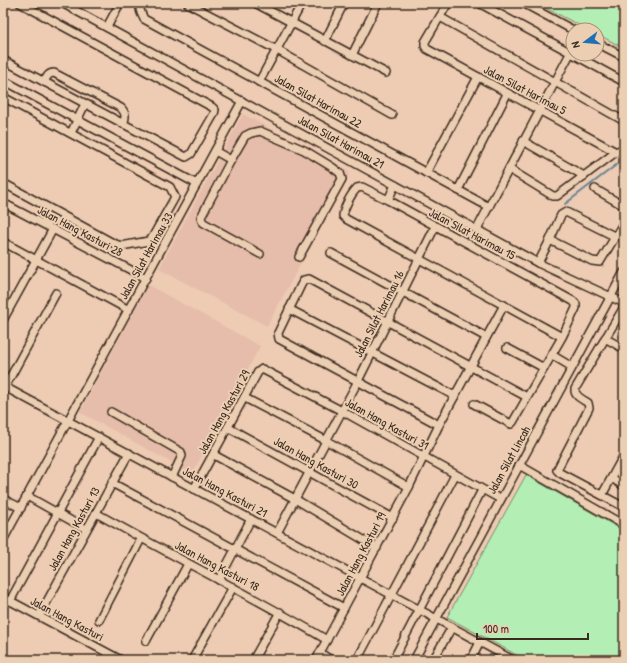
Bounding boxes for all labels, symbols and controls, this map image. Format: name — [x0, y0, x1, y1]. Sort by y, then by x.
north arrow — [565, 22, 605, 62]
text: N — [568, 40, 583, 50]
street label: Jalan Silat Harimau 5 — [481, 61, 570, 119]
street label: Jalan Silat Harimau 22 — [271, 69, 365, 132]
street label: Jalan Silat Harimau 21 — [295, 111, 387, 172]
street label: Jalan Hang Kasturi 28 — [35, 201, 126, 260]
street label: Jalan Silat Harimau 15 — [426, 204, 518, 264]
street label: Jalan Silat Harimau 33 — [115, 209, 177, 302]
street label: Jalan Silat Harimau 16 — [349, 267, 408, 360]
street label: Jalan Hang Kasturi 29 — [193, 366, 254, 457]
street label: Jalan Hang Kasturi 31 — [342, 393, 432, 454]
street label: Jalan Silat Lincah — [483, 423, 534, 497]
street label: Jalan Hang Kasturi 30 — [271, 432, 362, 493]
street label: Jalan Hang Kasturi 21 — [180, 462, 271, 521]
street label: Jalan Hang Kasturi 13 — [43, 484, 104, 574]
street label: Jalan Hang Kasturi 19 — [331, 508, 390, 599]
street label: Jalan Hang Kasturi 18 — [172, 536, 262, 595]
street label: Jalan Hang Kasturi — [28, 592, 107, 645]
scale bar — [477, 615, 588, 641]
text: 100 m — [483, 620, 509, 637]

